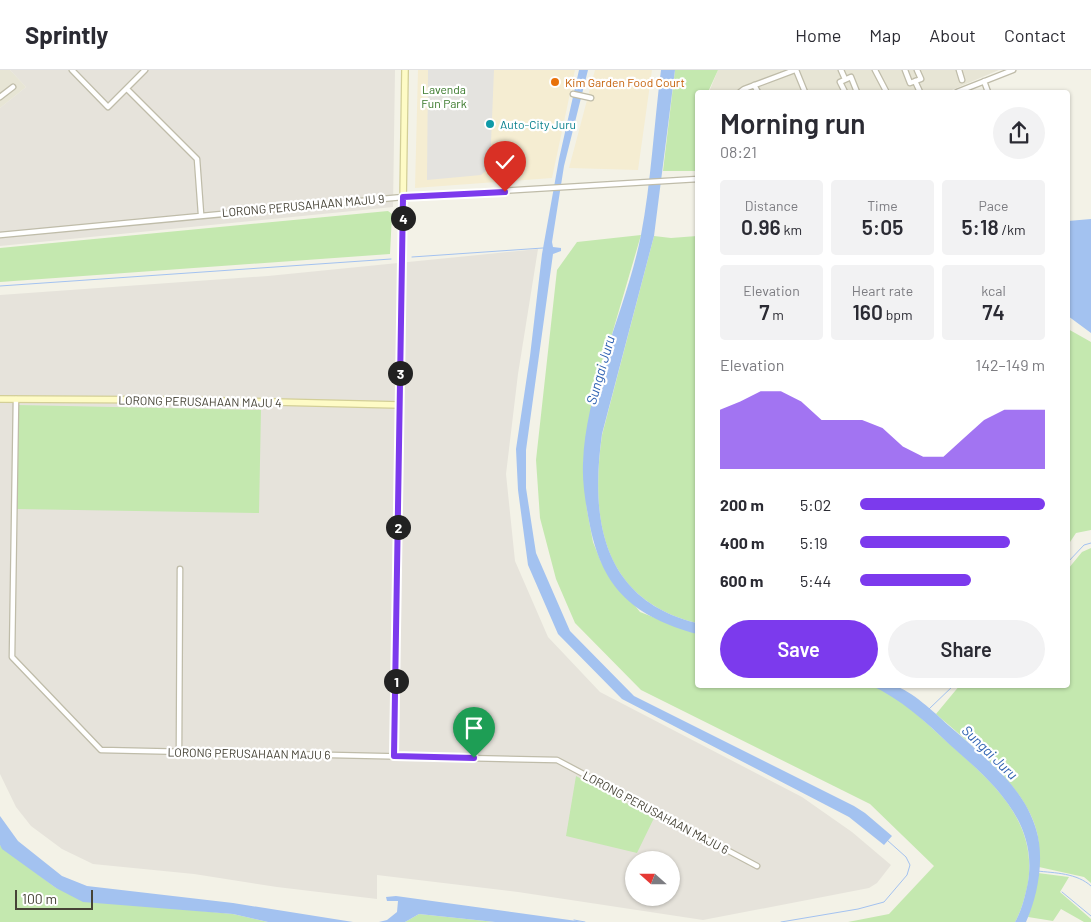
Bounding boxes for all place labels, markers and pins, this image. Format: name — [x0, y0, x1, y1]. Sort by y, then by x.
place label: Kim Garden Food Court — [565, 75, 685, 89]
marker: Kim Garden Food Court — [549, 76, 561, 88]
place label: Auto-City Juru — [500, 117, 576, 131]
marker: Auto-City Juru — [484, 118, 496, 130]
pin — [484, 141, 526, 192]
pin: 4 — [390, 206, 416, 230]
pin: 3 — [388, 360, 412, 386]
pin: 2 — [386, 514, 410, 540]
pin: 1 — [384, 668, 408, 694]
pin — [453, 707, 495, 758]

